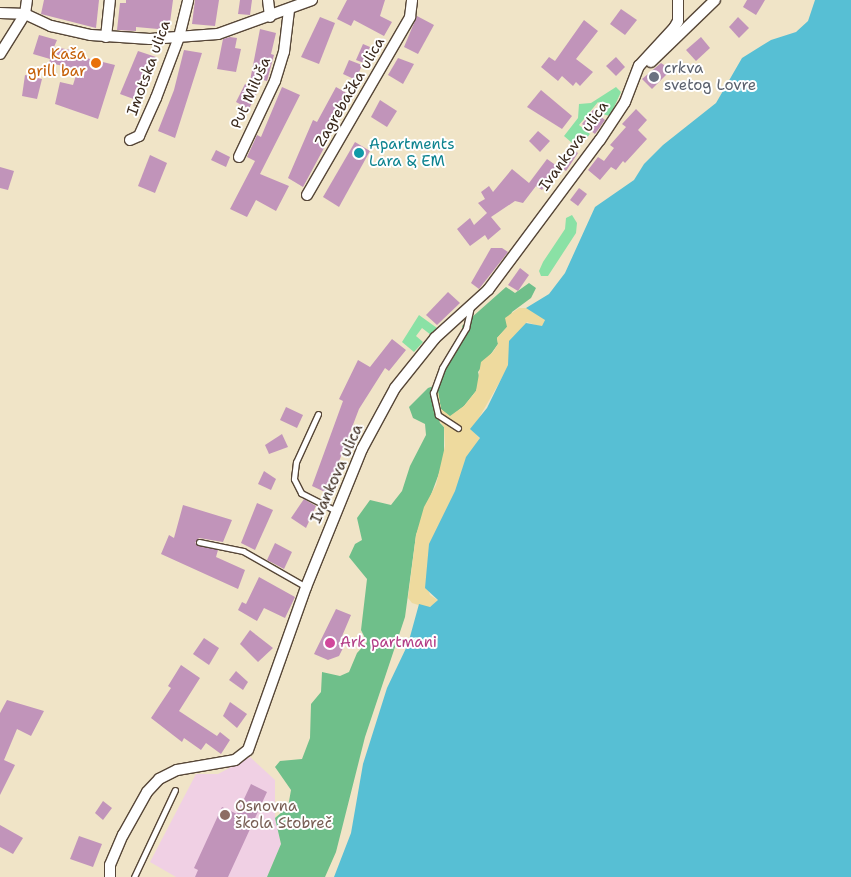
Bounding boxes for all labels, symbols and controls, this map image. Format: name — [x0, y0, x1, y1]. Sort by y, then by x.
street label: Imotska ulica — [123, 18, 175, 118]
street label: Zagrebačka ulica — [311, 34, 389, 150]
place label: Kaša grill bar — [27, 45, 86, 80]
street label: Put Miluša — [227, 54, 275, 132]
marker: Kaša grill bar — [90, 57, 102, 69]
place label: crkva svetog Lovre — [664, 59, 756, 94]
marker: crkva svetog Lovre — [648, 71, 660, 83]
street label: Ivankova ulica — [535, 98, 613, 194]
place label: Apartments Lara & EM — [369, 135, 455, 170]
marker: Apartments Lara & EM — [353, 147, 365, 159]
street label: Ivankova ulica — [307, 422, 367, 526]
place label: Ark partmani — [340, 634, 437, 652]
marker: Ark partmani — [324, 637, 336, 649]
place label: Osnovna škola Stobreč — [235, 797, 332, 832]
marker: Osnovna škola Stobreč — [219, 809, 231, 821]

